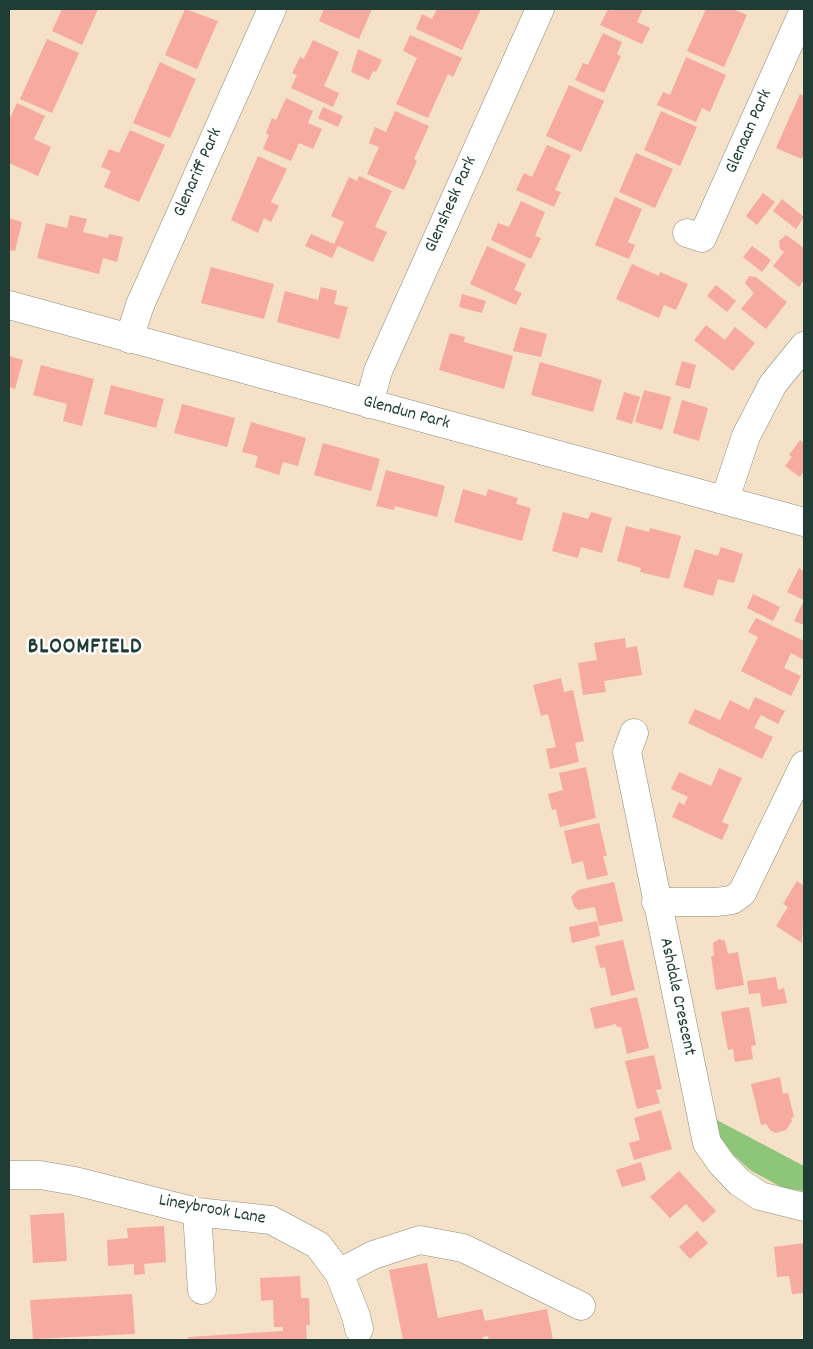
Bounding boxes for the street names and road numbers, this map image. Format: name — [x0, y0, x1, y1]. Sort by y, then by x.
street label: Glenaan Park — [722, 87, 778, 177]
street label: Glenariff Park — [170, 125, 228, 221]
street label: Glenshesk Park — [421, 154, 483, 256]
street label: Glendun Park — [360, 392, 452, 436]
street label: Ashdale Crescent — [653, 936, 699, 1058]
street label: Lineybrook Lane — [157, 1191, 267, 1231]

